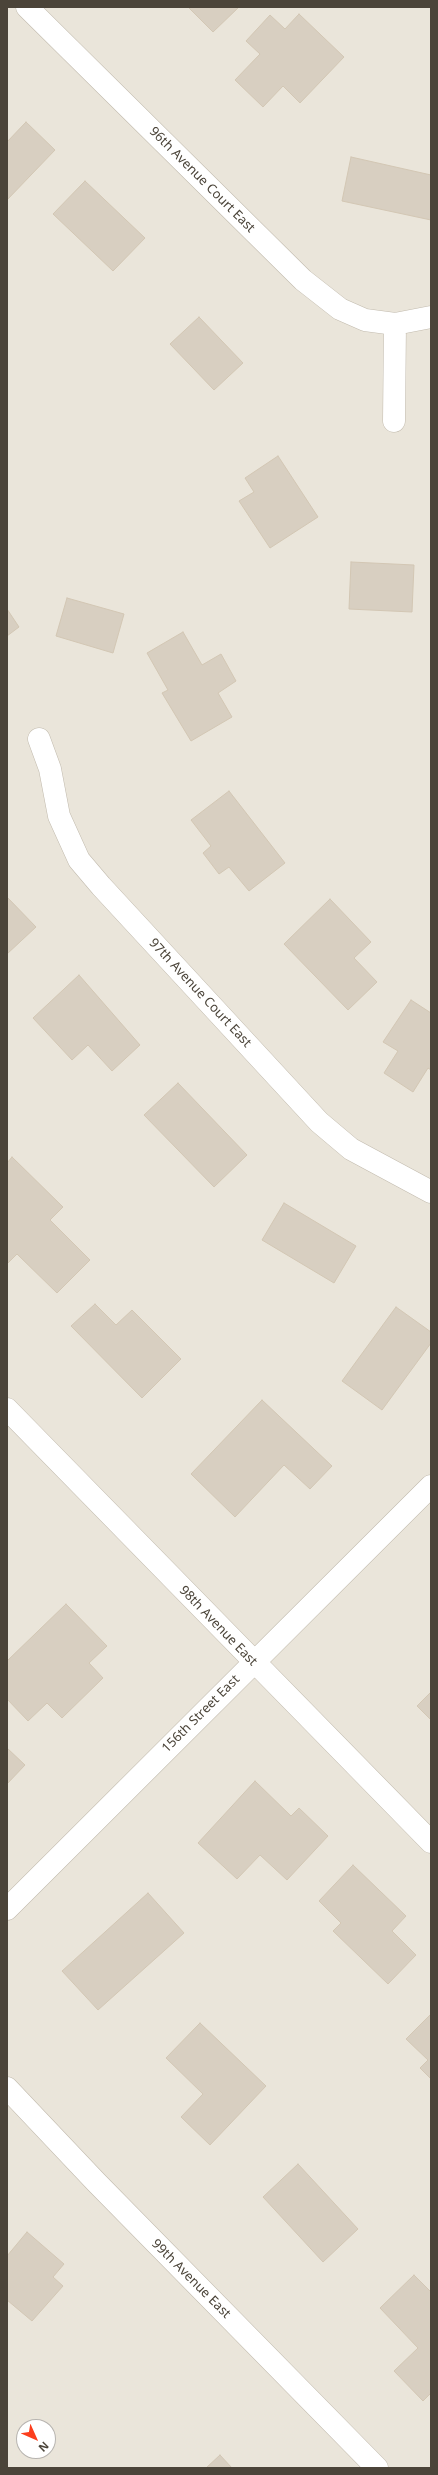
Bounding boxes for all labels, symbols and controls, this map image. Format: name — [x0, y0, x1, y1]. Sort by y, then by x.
street label: 96th Avenue Court East — [146, 124, 258, 236]
street label: 97th Avenue Court East — [146, 935, 254, 1051]
street label: 98th Avenue East — [176, 1583, 260, 1669]
street label: 156th Street East — [159, 1672, 243, 1756]
street label: 99th Avenue East — [148, 2236, 234, 2322]
north arrow — [16, 2419, 56, 2459]
text: N — [36, 2439, 53, 2456]

